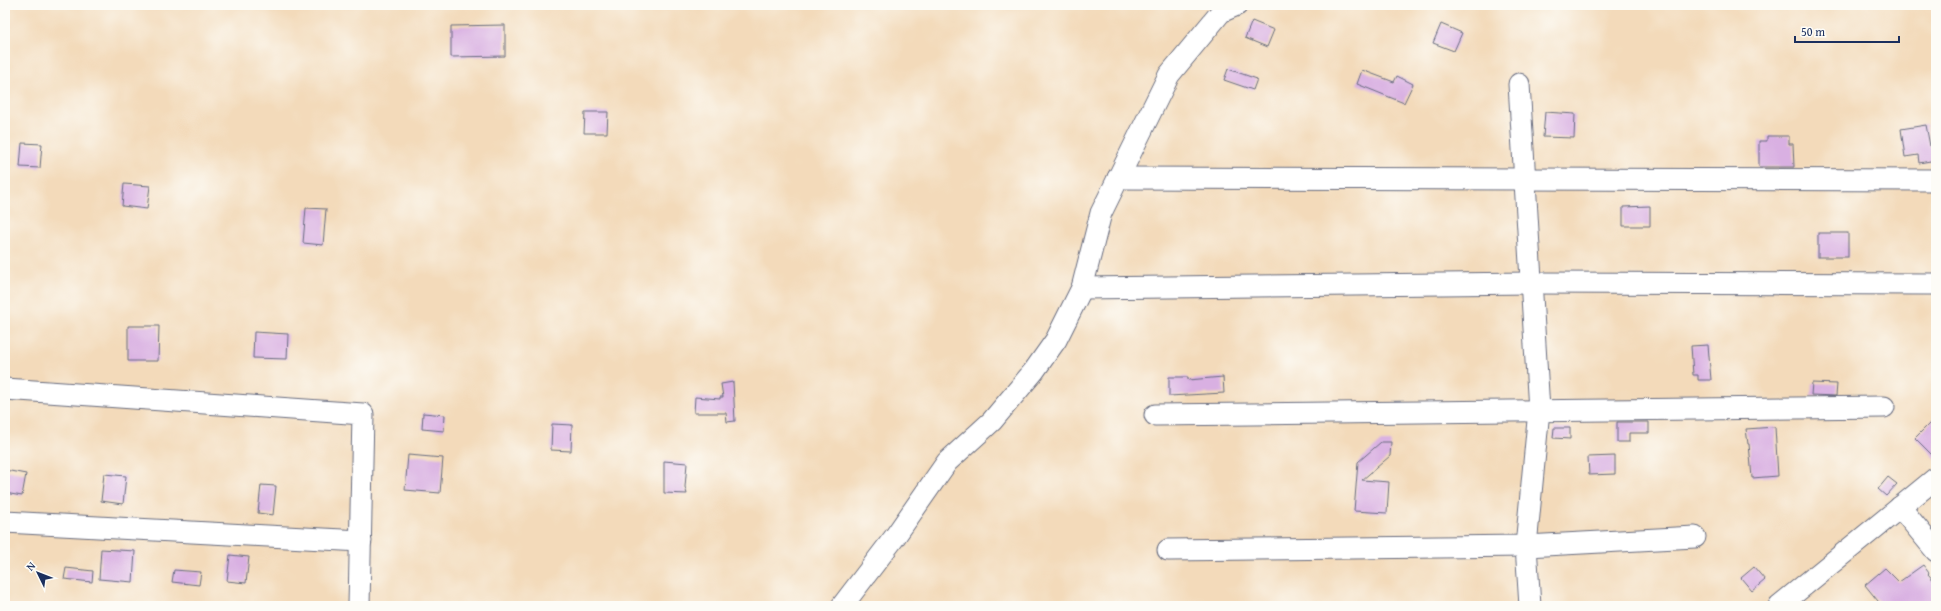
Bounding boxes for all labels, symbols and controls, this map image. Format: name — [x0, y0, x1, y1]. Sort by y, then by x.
scale bar — [1795, 18, 1899, 44]
text: 50 m — [1801, 23, 1825, 40]
north arrow — [18, 553, 58, 593]
text: N — [22, 558, 39, 574]

